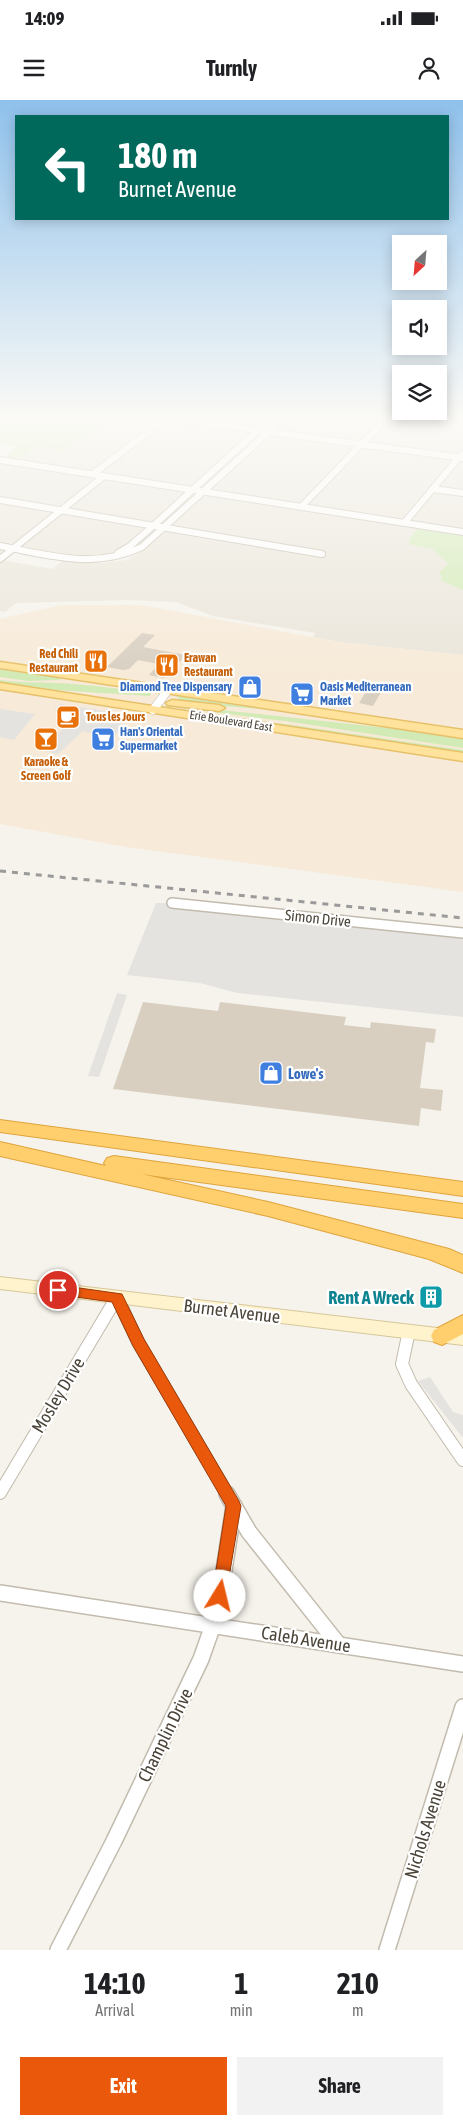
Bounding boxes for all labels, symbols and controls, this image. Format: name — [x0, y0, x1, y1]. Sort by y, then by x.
text: 14:09 — [25, 7, 64, 29]
icon: menu — [20, 54, 48, 82]
icon: person — [415, 54, 443, 82]
text: Turnly — [206, 55, 257, 81]
icon: left — [35, 135, 100, 200]
text: 180 m — [118, 135, 197, 175]
text: Burnet Avenue — [118, 176, 236, 202]
north arrow — [392, 235, 448, 290]
map controls — [392, 235, 447, 420]
button: sound — [392, 300, 447, 355]
button: layers — [392, 365, 447, 420]
place label: Red Chili Restaurant — [29, 647, 79, 675]
restaurant icon: Red Chili Restaurant — [83, 648, 109, 674]
place label: Erawan Restaurant — [184, 651, 233, 679]
restaurant icon: Erawan Restaurant — [154, 652, 180, 678]
shop icon: Diamond Tree Dispensary — [237, 674, 263, 700]
place label: Diamond Tree Dispensary — [120, 680, 232, 694]
place label: Oasis Mediterranean Market — [320, 680, 411, 708]
supermarket icon: Oasis Mediterranean Market — [289, 681, 315, 707]
cafe icon: Tous les Jours — [55, 704, 81, 730]
street label: Erie Boulevard East — [189, 708, 274, 735]
place label: Tous les Jours — [86, 710, 146, 724]
place label: Han's Oriental Supermarket — [120, 725, 184, 753]
bar icon: Karaoke & Screen Golf — [33, 726, 59, 752]
supermarket icon: Han's Oriental Supermarket — [90, 726, 116, 752]
place label: Karaoke & Screen Golf — [21, 755, 72, 783]
street label: Simon Drive — [284, 906, 352, 930]
shop icon: Lowe's — [258, 1060, 284, 1086]
place label: Lowe's — [288, 1065, 324, 1082]
pin — [37, 1269, 79, 1311]
icon: arrive — [44, 1276, 72, 1304]
building icon: Rent A Wreck — [418, 1284, 444, 1310]
place label: Rent A Wreck — [328, 1287, 415, 1308]
street label: Burnet Avenue — [183, 1295, 281, 1327]
street label: Mosley Drive — [27, 1353, 89, 1437]
position arrow — [193, 1569, 245, 1621]
street label: Caleb Avenue — [260, 1622, 352, 1656]
street label: Champlin Drive — [133, 1685, 197, 1785]
street label: Nichols Avenue — [400, 1777, 450, 1881]
text: 14:10 — [84, 1966, 146, 2000]
text: 1 — [234, 1966, 248, 2000]
text: 210 — [337, 1966, 379, 2000]
text: Arrival — [95, 2001, 134, 2019]
text: min — [230, 2001, 253, 2019]
text: m — [352, 2001, 364, 2019]
button: Exit — [20, 2057, 227, 2115]
button: Share — [237, 2057, 443, 2115]

